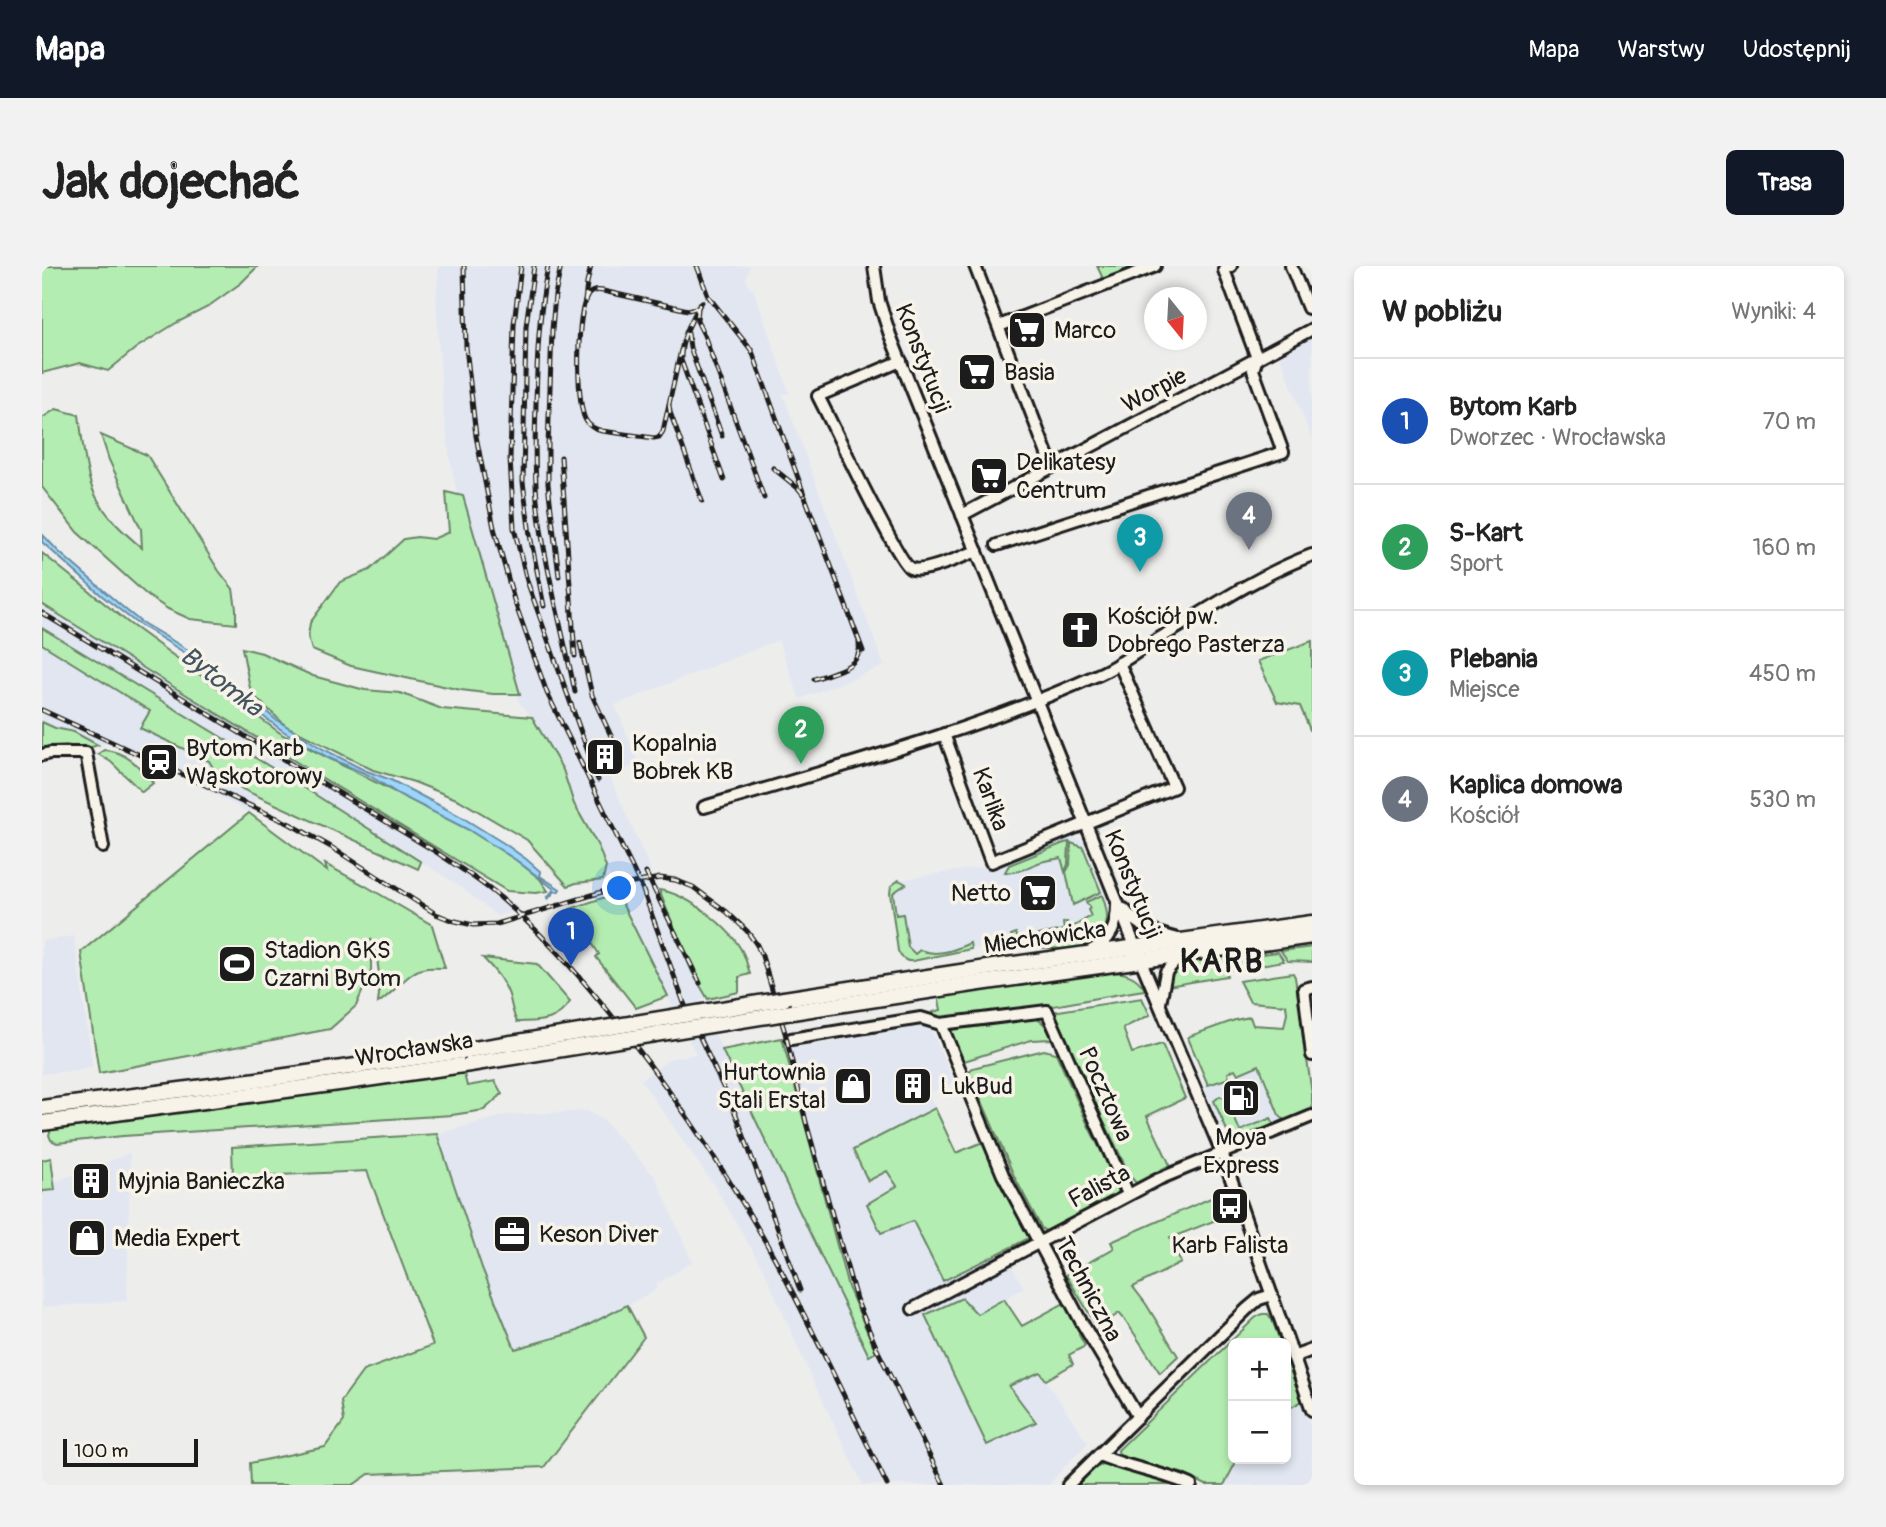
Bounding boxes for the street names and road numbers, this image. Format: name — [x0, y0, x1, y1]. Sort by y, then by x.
street label: Konstytucji — [888, 299, 957, 417]
street label: Worpie — [1117, 361, 1192, 420]
street label: Karlika — [966, 764, 1015, 835]
street label: Konstytucji — [1098, 826, 1167, 943]
street label: Miechowicka — [982, 915, 1108, 960]
street label: Wrocławska — [353, 1026, 475, 1073]
street label: Pocztowa — [1072, 1042, 1139, 1146]
street label: Falista — [1063, 1158, 1135, 1215]
street label: Techniczna — [1049, 1232, 1128, 1347]

